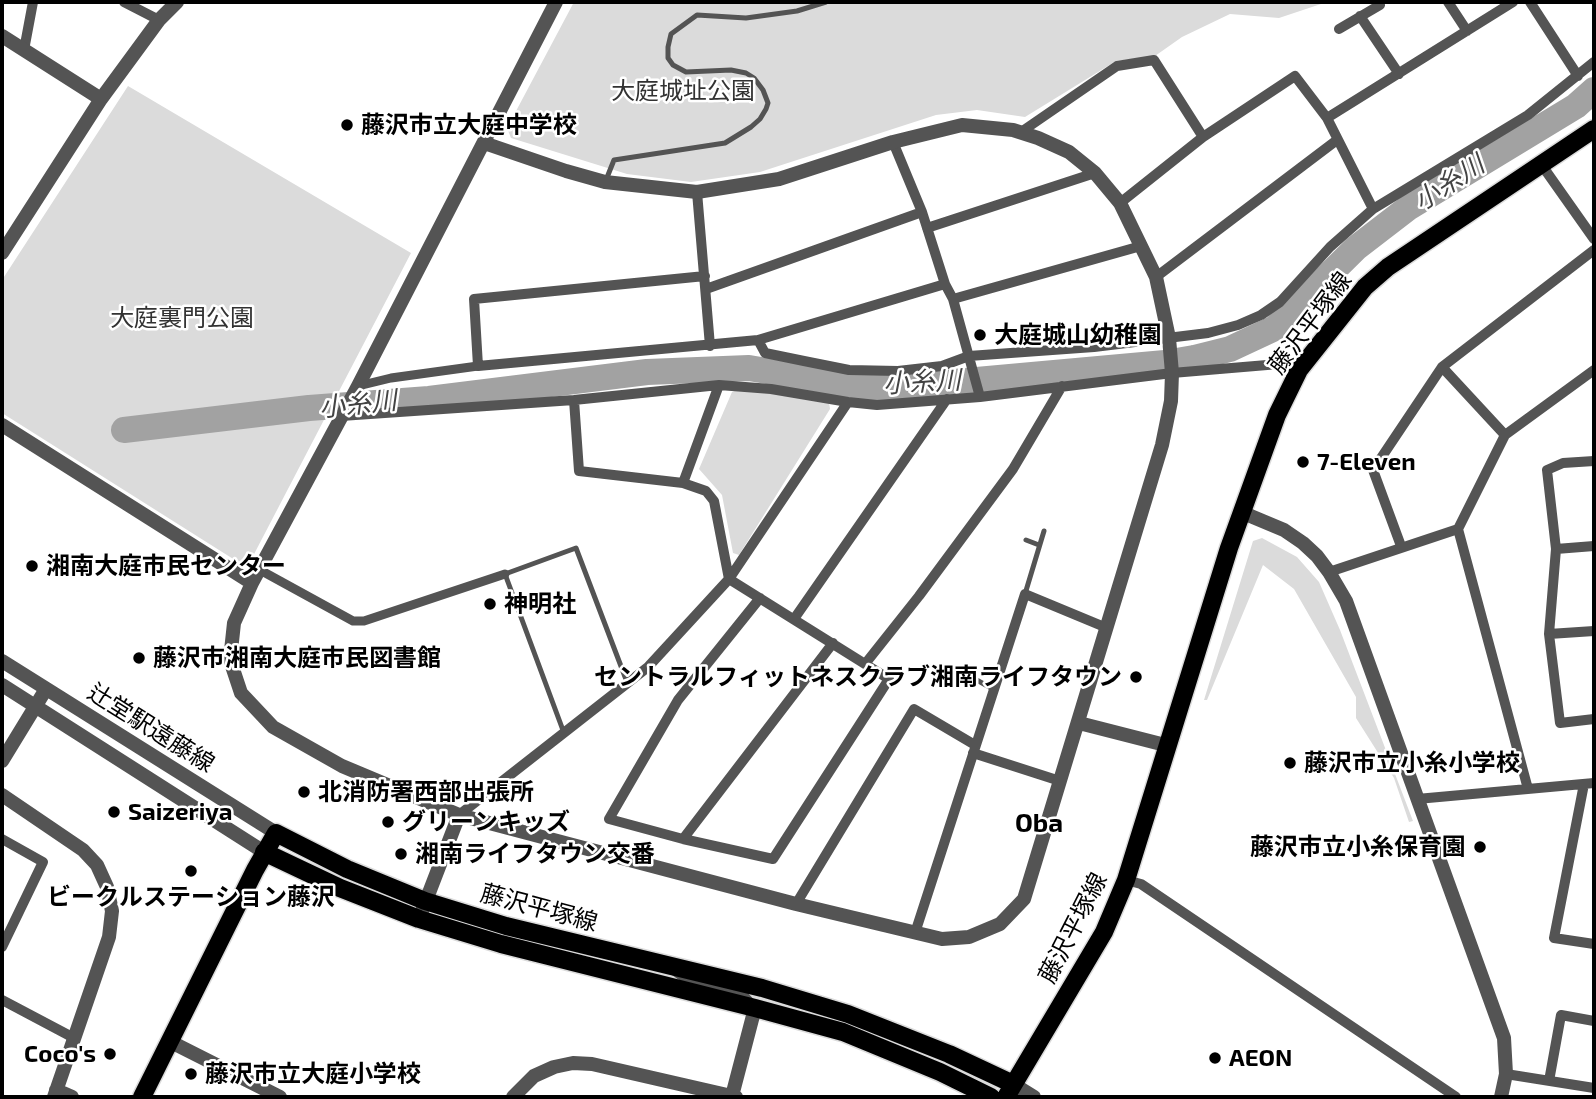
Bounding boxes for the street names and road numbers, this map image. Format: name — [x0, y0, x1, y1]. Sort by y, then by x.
street label: 藤沢平塚線 — [1262, 266, 1358, 380]
street label: 辻堂駅遠藤線 — [82, 678, 220, 778]
street label: 藤沢平塚線 — [1033, 868, 1113, 988]
street label: 藤沢平塚線 — [477, 879, 601, 937]

